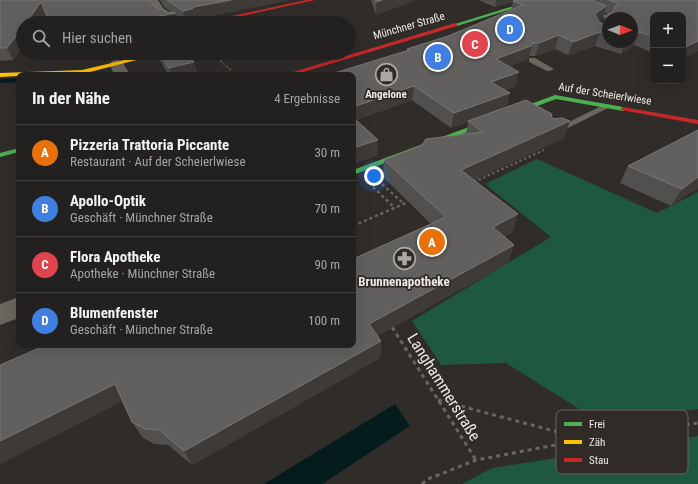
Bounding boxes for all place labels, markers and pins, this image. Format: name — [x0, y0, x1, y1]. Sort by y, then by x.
pin: D — [497, 14, 523, 44]
pin: C — [462, 29, 488, 59]
pin: B — [425, 42, 451, 72]
shop icon: Angelone — [373, 61, 399, 87]
place label: Angelone — [365, 88, 407, 101]
pin: A — [419, 227, 445, 257]
pharmacy icon: Brunnenapotheke — [391, 246, 417, 272]
place label: Brunnenapotheke — [358, 274, 450, 289]

